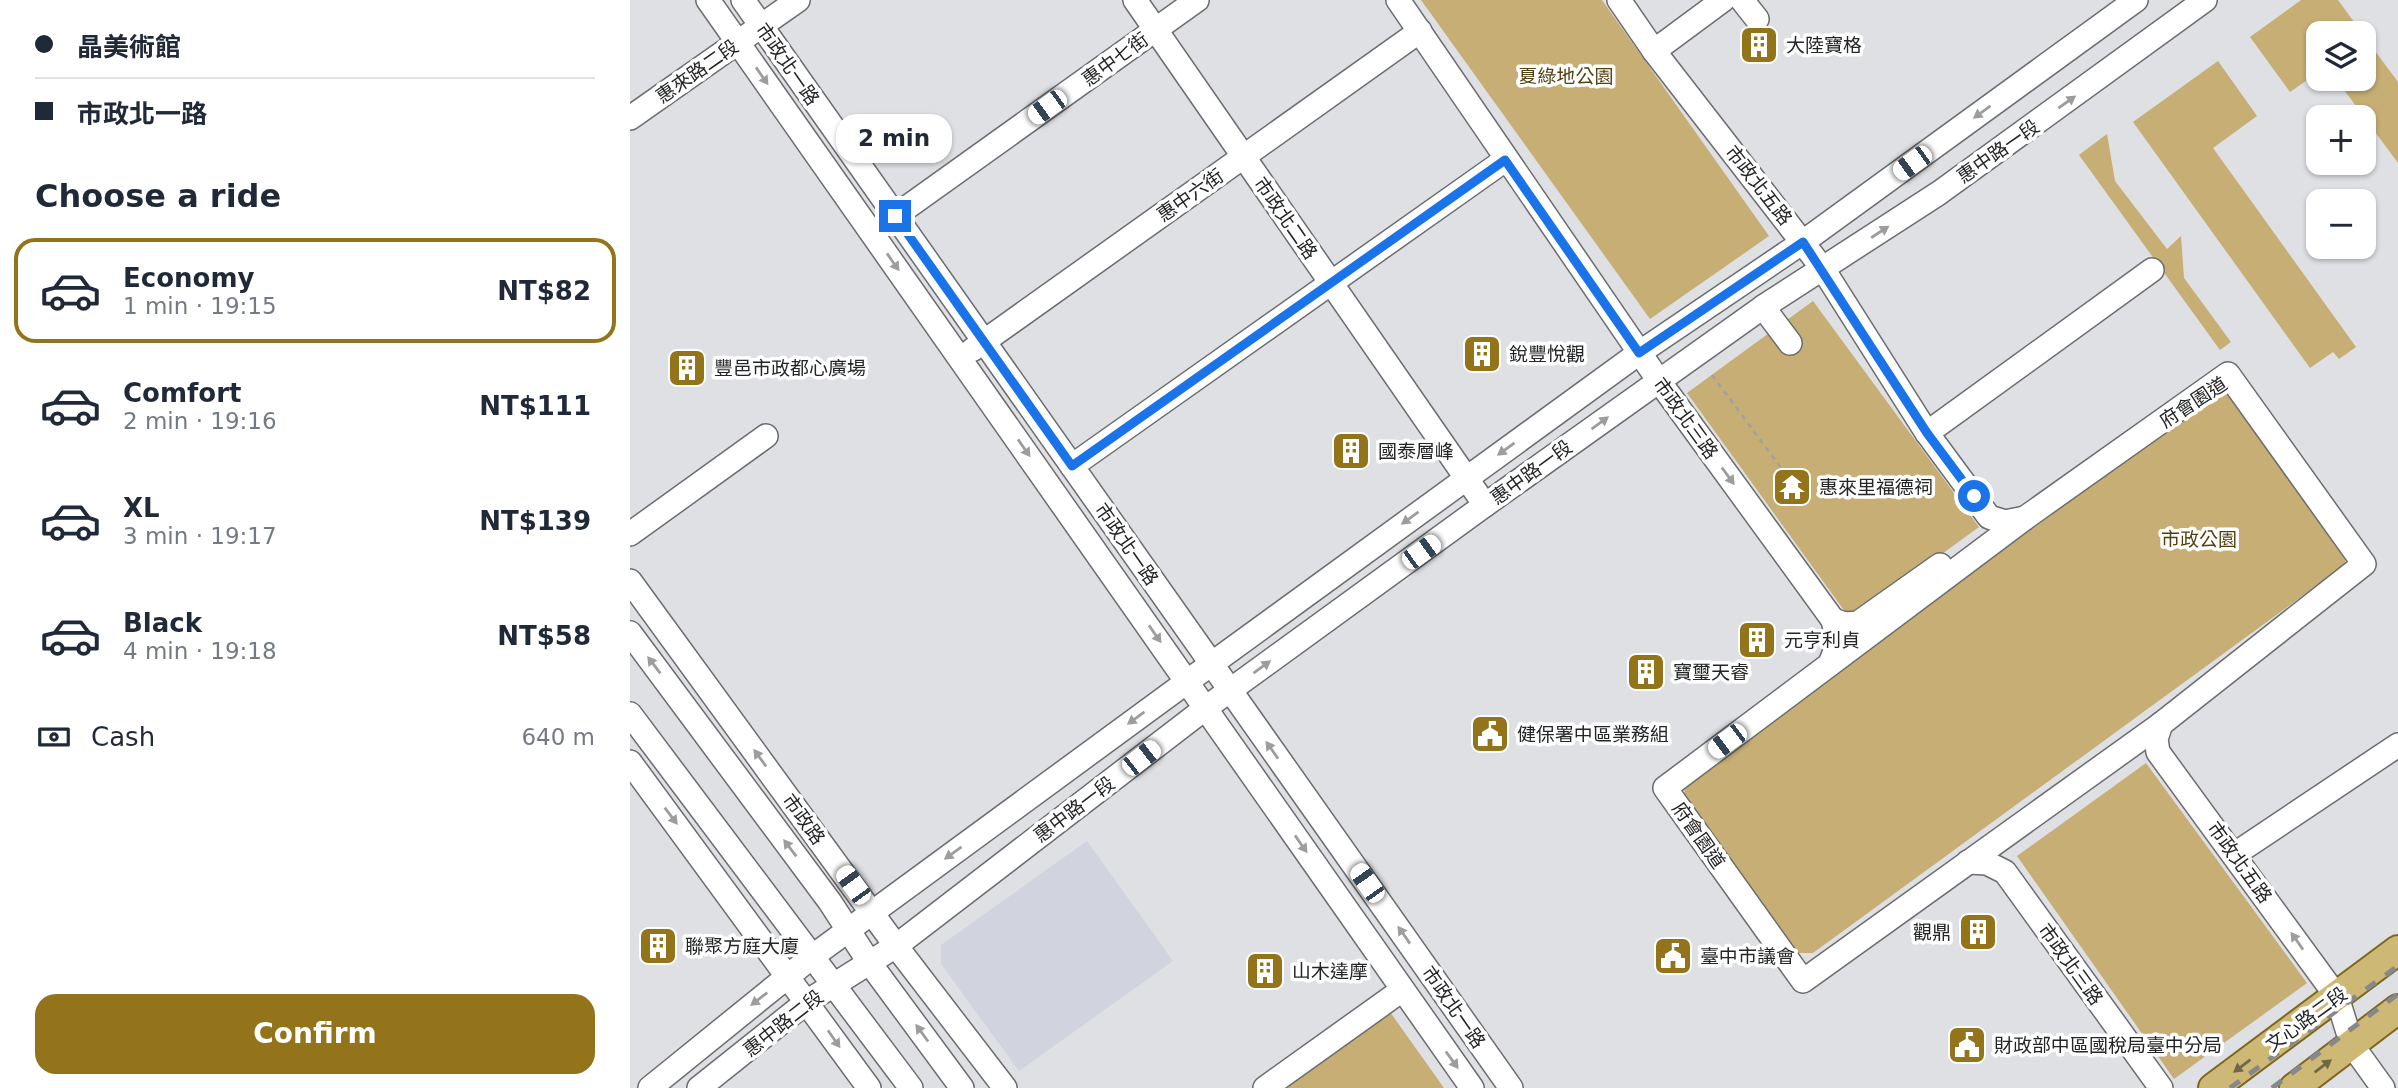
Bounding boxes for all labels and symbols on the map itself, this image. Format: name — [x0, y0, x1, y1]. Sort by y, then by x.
street label: 市政北一路 — [752, 19, 824, 109]
building icon: 大陸寶格 — [1738, 24, 1780, 66]
street label: 惠中七街 — [1078, 28, 1152, 90]
place label: 大陸寶格 — [1786, 34, 1862, 56]
street label: 惠來路二段 — [652, 35, 742, 107]
park label: 夏綠地公園 — [1518, 65, 1614, 87]
one-way arrow — [755, 67, 769, 85]
car — [1024, 86, 1071, 128]
one-way arrow — [2058, 95, 2076, 109]
one-way arrow — [1973, 105, 1991, 119]
callout: 2 min — [837, 114, 953, 164]
street label: 惠中路一段 — [1953, 115, 2043, 187]
street label: 市政北五路 — [1721, 141, 1797, 229]
car — [1889, 142, 1936, 184]
street label: 惠中六街 — [1153, 164, 1227, 226]
street label: 市政北二路 — [1250, 173, 1322, 263]
route end — [879, 200, 911, 232]
one-way arrow — [1871, 225, 1889, 239]
one-way arrow — [886, 253, 900, 271]
building icon: 銳豐悅觀 — [1461, 333, 1503, 375]
place label: 銳豐悅觀 — [1509, 343, 1585, 365]
building icon: 豐邑市政都心廣場 — [666, 347, 708, 389]
place label: 豐邑市政都心廣場 — [714, 357, 866, 379]
street label: 府會園道 — [2155, 372, 2231, 432]
street label: 市政北三路 — [1649, 373, 1723, 463]
one-way arrow — [1591, 416, 1609, 430]
building icon: 國泰層峰 — [1330, 430, 1372, 472]
street label: 惠中路一段 — [1486, 435, 1576, 509]
one-way arrow — [1017, 439, 1031, 457]
place label: 國泰層峰 — [1378, 440, 1454, 462]
one-way arrow — [1497, 442, 1515, 456]
temple icon: 惠來里福德祠 — [1771, 466, 1813, 508]
one-way arrow — [1721, 467, 1735, 485]
place label: 惠來里福德祠 — [1819, 476, 1933, 498]
route start — [1958, 480, 1990, 512]
street label: 市政北一路 — [1091, 499, 1163, 589]
one-way arrow — [1401, 511, 1419, 525]
park label: 市政公園 — [2161, 528, 2237, 550]
car — [1398, 531, 1445, 573]
building icon: 元亨利貞 — [1736, 619, 1778, 661]
one-way arrow — [1148, 625, 1162, 643]
place label: 元亨利貞 — [1784, 629, 1860, 651]
building icon: 寶璽天睿 — [1625, 651, 1667, 693]
one-way arrow — [647, 656, 661, 675]
one-way arrow — [1253, 661, 1271, 675]
place label: 寶璽天睿 — [1673, 661, 1749, 683]
one-way arrow — [1128, 711, 1146, 726]
public building icon: 健保署中區業務組 — [1469, 713, 1511, 755]
car — [1704, 720, 1751, 762]
place label: 健保署中區業務組 — [1517, 723, 1669, 745]
car — [1118, 737, 1165, 779]
one-way arrow — [1265, 741, 1279, 759]
one-way arrow — [753, 749, 767, 767]
street label: 惠中路一段 — [1029, 772, 1119, 846]
street label: 市政路 — [778, 789, 830, 849]
street label: 府會園道 — [1668, 798, 1730, 872]
one-way arrow — [663, 807, 678, 825]
street label: 市政北五路 — [2203, 817, 2277, 907]
one-way arrow — [1294, 835, 1308, 853]
one-way arrow — [783, 839, 797, 857]
one-way arrow — [944, 846, 962, 860]
car — [1347, 860, 1388, 906]
car — [833, 862, 874, 908]
building icon: 觀鼎 — [1957, 911, 1999, 953]
street label: 市政北三路 — [2034, 919, 2108, 1009]
place label: 觀鼎 — [1913, 921, 1951, 943]
building icon: 聯聚方庭大廈 — [637, 925, 679, 967]
one-way arrow — [1397, 926, 1411, 944]
one-way arrow — [2290, 932, 2304, 950]
place label: 聯聚方庭大廈 — [685, 935, 799, 957]
public building icon: 臺中市議會 — [1652, 935, 1694, 977]
place label: 臺中市議會 — [1700, 945, 1795, 967]
building icon: 山木達摩 — [1244, 950, 1286, 992]
place label: 山木達摩 — [1292, 960, 1368, 982]
street label: 市政北一路 — [1418, 962, 1490, 1052]
street label: 文心路二段 — [2261, 982, 2351, 1056]
street label: 惠中路二段 — [739, 985, 827, 1061]
one-way arrow — [750, 991, 768, 1006]
one-way arrow — [915, 1024, 929, 1042]
public building icon: 財政部中區國稅局臺中分局 — [1946, 1024, 1988, 1066]
one-way arrow — [827, 1030, 841, 1048]
place label: 財政部中區國稅局臺中分局 — [1994, 1034, 2222, 1056]
one-way arrow — [1445, 1051, 1459, 1069]
one-way arrow — [2234, 1058, 2252, 1073]
one-way arrow — [2314, 1059, 2332, 1074]

